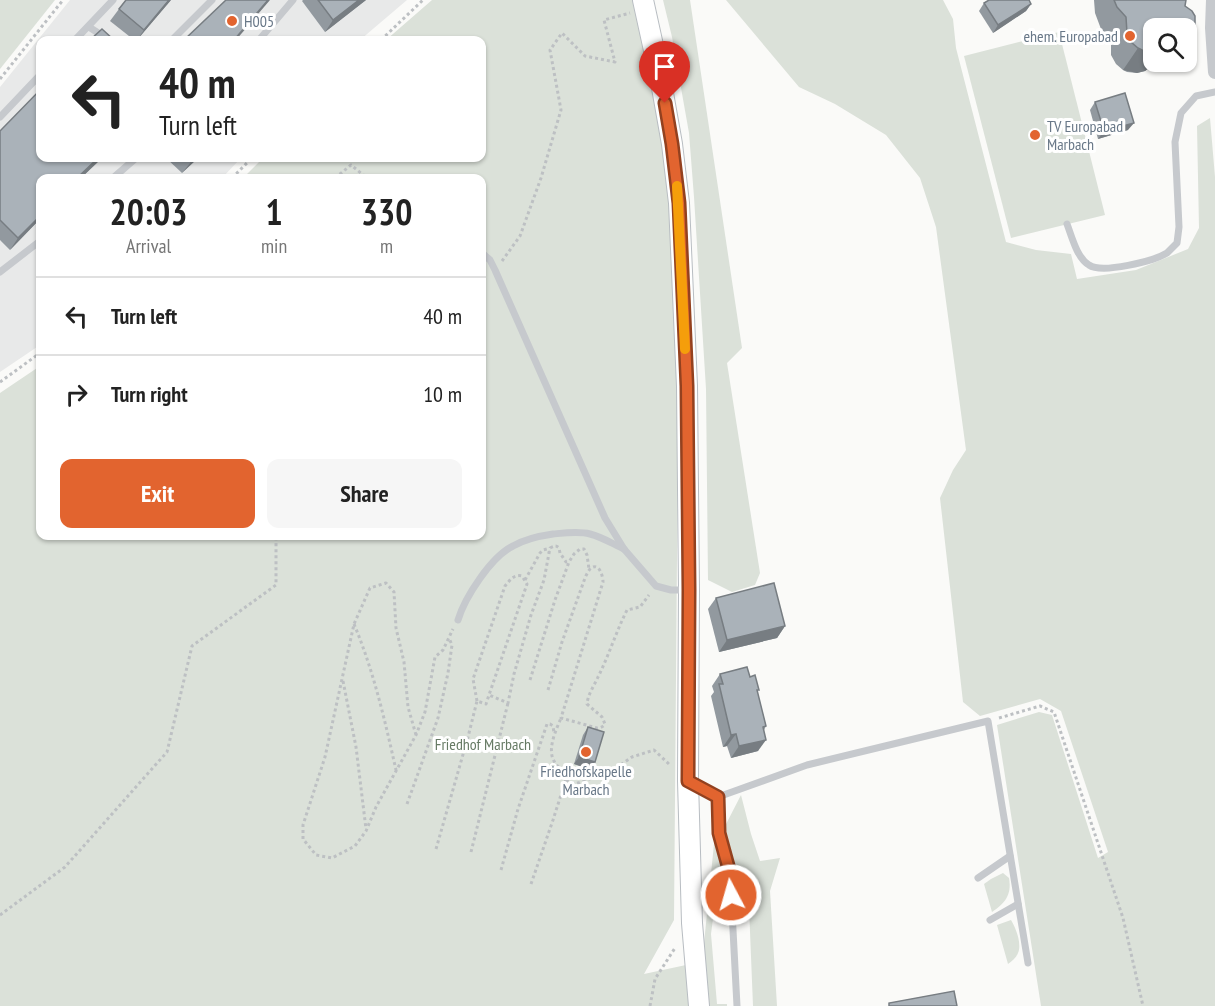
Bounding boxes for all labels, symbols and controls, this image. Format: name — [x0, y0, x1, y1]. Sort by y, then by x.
place label: H005 — [244, 11, 274, 31]
marker: H005 — [225, 14, 239, 28]
map controls — [1143, 18, 1197, 72]
button: search — [1143, 18, 1197, 72]
place label: ehem. Europabad — [1023, 26, 1118, 46]
marker: ehem. Europabad — [1123, 29, 1137, 43]
pin — [639, 41, 690, 103]
icon: arrive — [648, 50, 681, 83]
text: 40 m — [159, 55, 236, 110]
icon: left — [60, 60, 138, 138]
text: Turn left — [159, 108, 237, 142]
place label: TV Europabad Marbach — [1047, 116, 1123, 154]
marker: TV Europabad Marbach — [1028, 128, 1042, 142]
text: 20:03 — [110, 188, 187, 235]
text: 1 — [265, 188, 283, 235]
text: 330 — [361, 188, 412, 235]
text: Arrival — [126, 233, 171, 259]
text: min — [261, 233, 287, 259]
text: m — [380, 233, 393, 259]
icon: left — [60, 300, 93, 333]
text: Turn left — [111, 302, 177, 330]
text: 40 m — [423, 302, 462, 330]
icon: right — [60, 378, 93, 411]
text: Turn right — [111, 380, 188, 408]
text: 10 m — [423, 380, 462, 408]
button: Exit — [60, 459, 255, 528]
button: Share — [267, 459, 462, 528]
park label: Friedhof Marbach — [435, 734, 531, 754]
marker: Friedhofskapelle Marbach — [579, 745, 593, 759]
place label: Friedhofskapelle Marbach — [540, 761, 632, 799]
position arrow — [699, 863, 763, 927]

